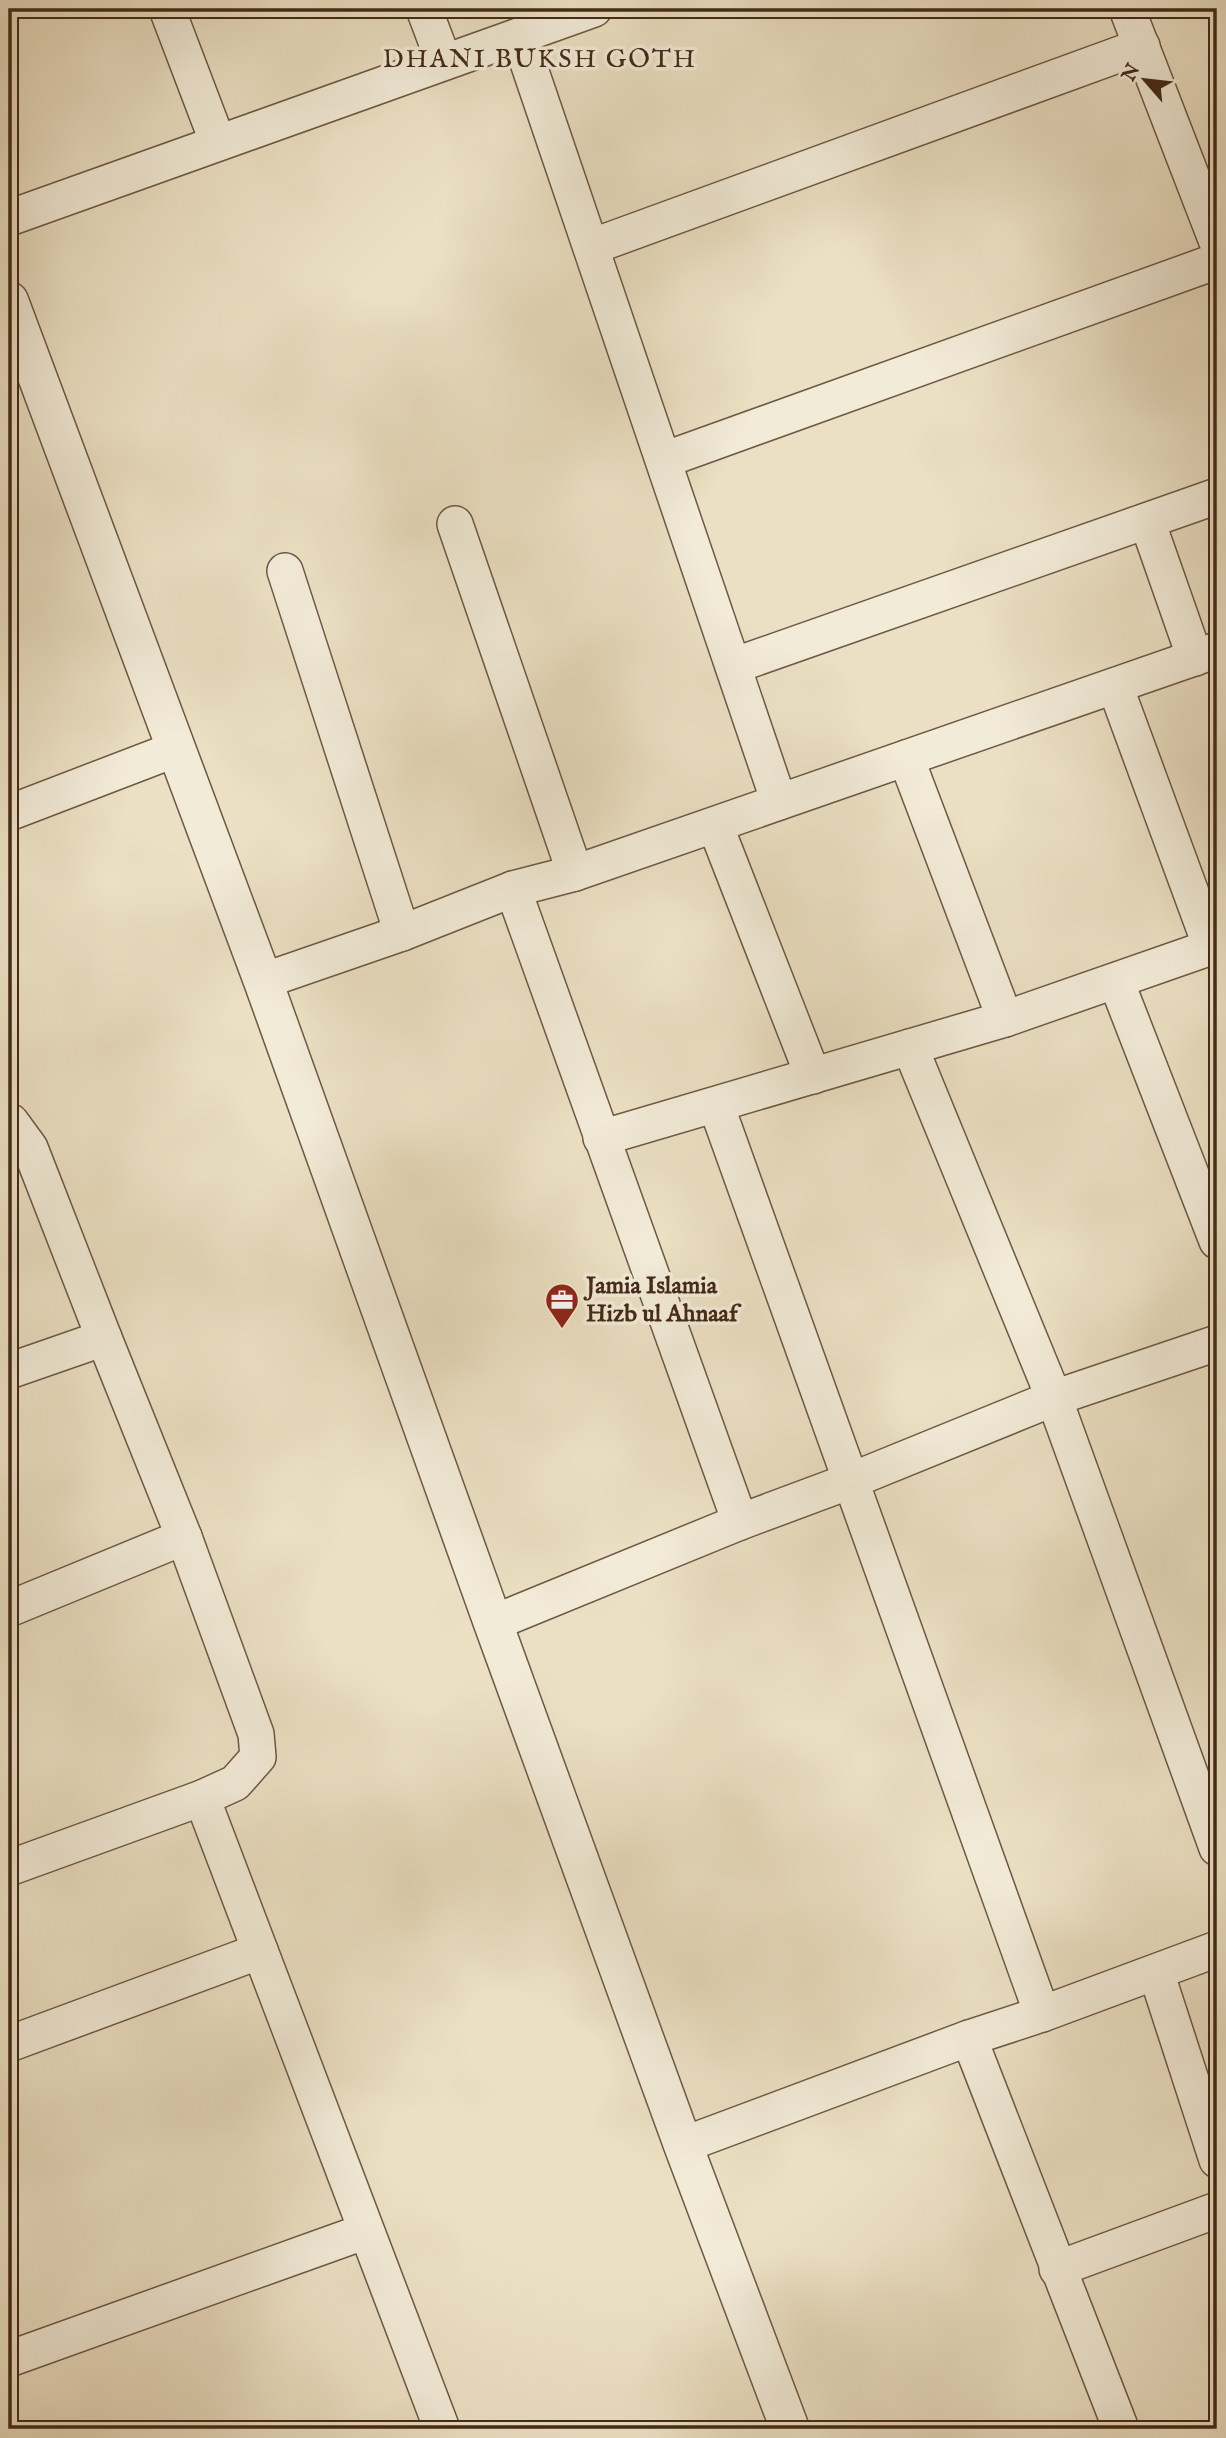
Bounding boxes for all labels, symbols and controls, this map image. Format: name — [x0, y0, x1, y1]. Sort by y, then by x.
district label: DHANI BUKSH GOTH — [383, 43, 697, 76]
north arrow — [1110, 46, 1180, 116]
text: N — [1117, 60, 1146, 87]
place label: Jamia Islamia Hizb ul Ahnaaf — [583, 1271, 742, 1330]
office icon: Jamia Islamia Hizb ul Ahnaaf — [543, 1281, 581, 1330]

